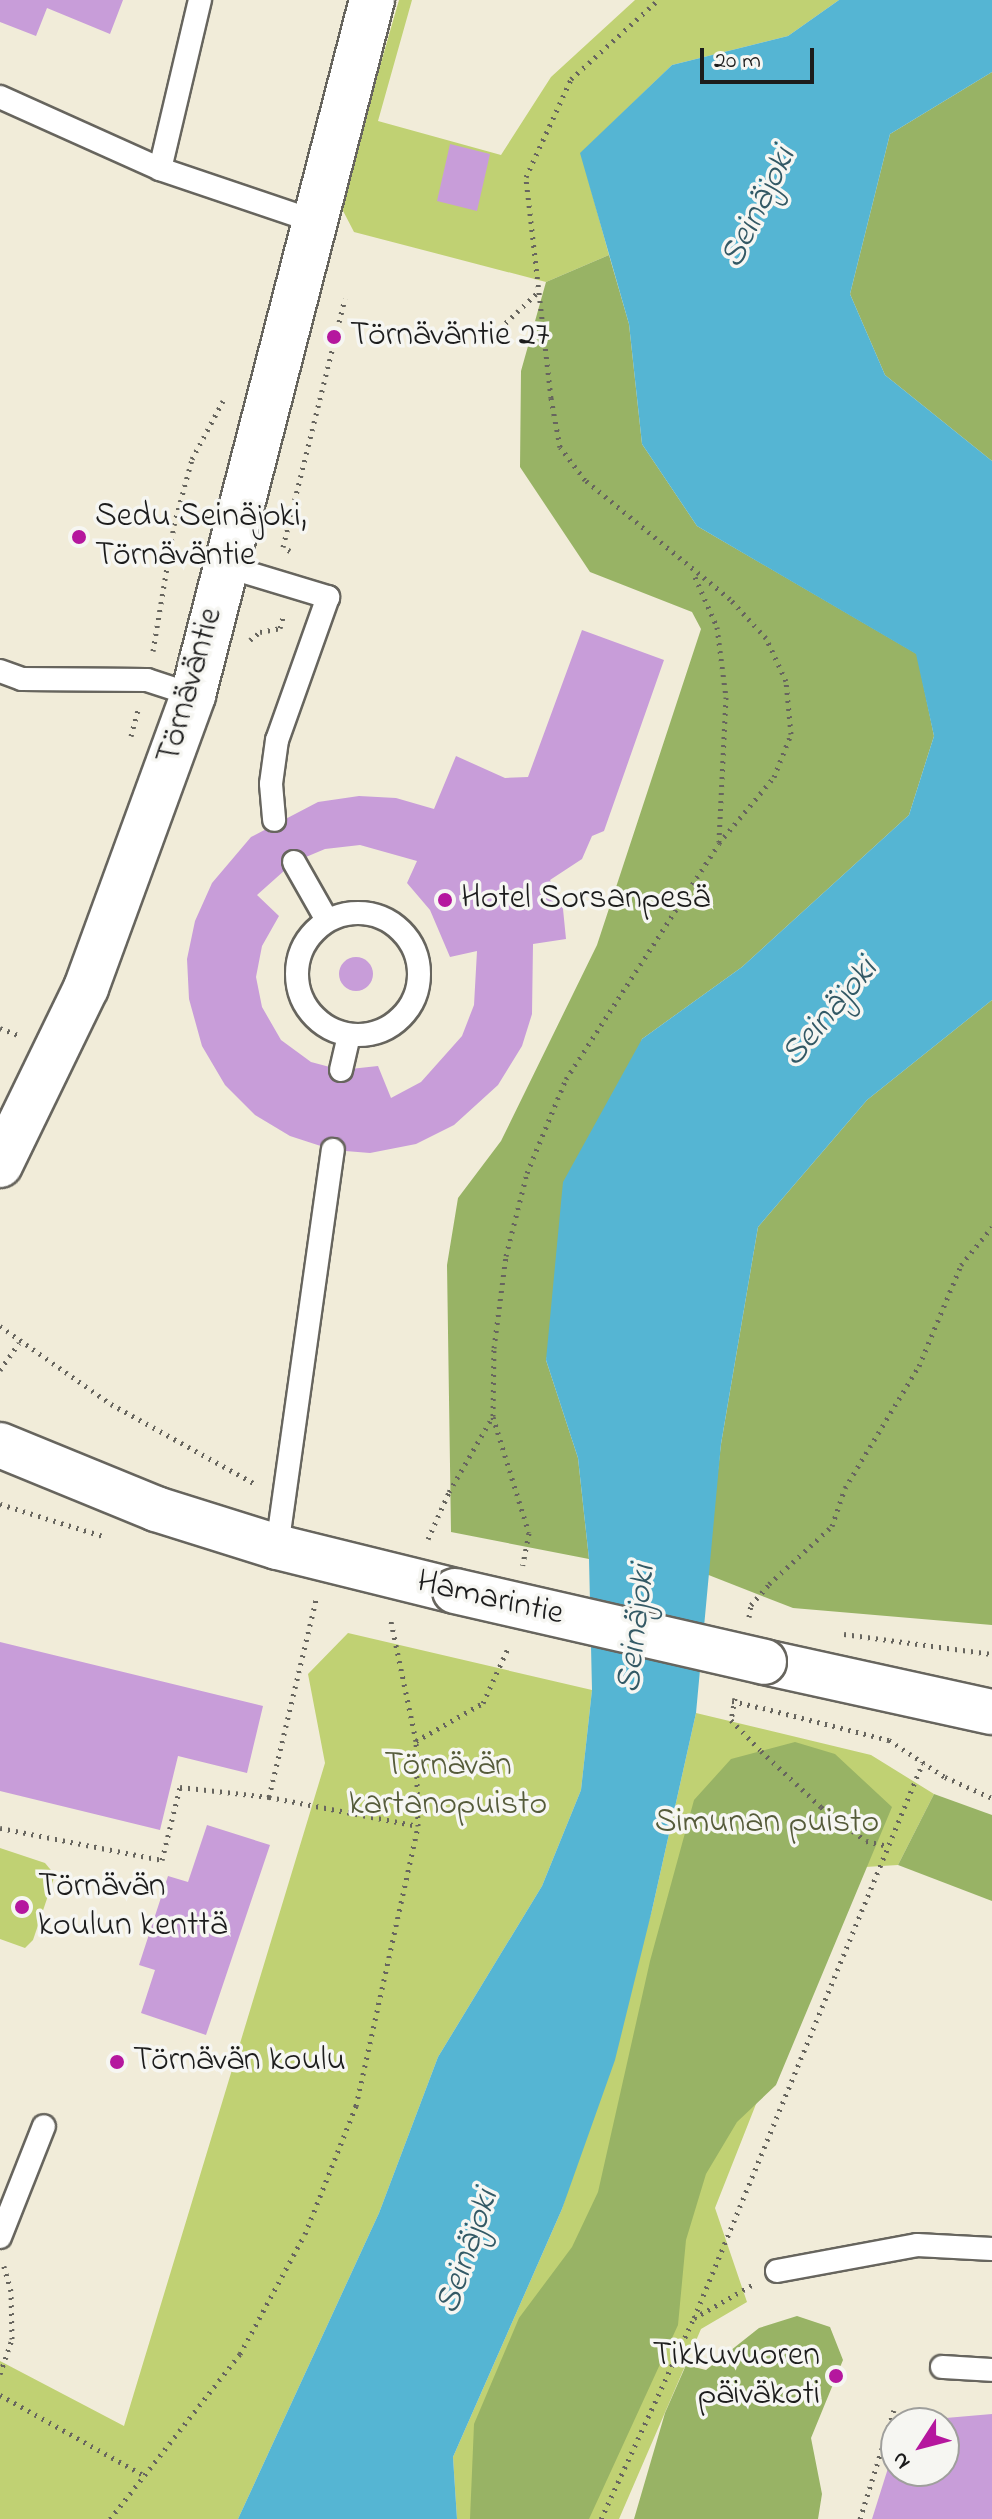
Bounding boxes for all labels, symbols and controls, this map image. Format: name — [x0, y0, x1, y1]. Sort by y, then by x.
scale bar — [704, 32, 818, 82]
text: 20 m — [714, 44, 761, 79]
water label: Seinäjoki — [711, 141, 807, 275]
place label: Törnäväntie 27 — [350, 317, 550, 357]
marker: Törnäväntie 27 — [325, 328, 343, 346]
place label: Sedu Seinäjoki, Törnäväntie — [95, 497, 306, 576]
marker: Sedu Seinäjoki, Törnäväntie — [70, 528, 88, 546]
street label: Törnäväntie — [149, 603, 233, 769]
place label: Hotel Sorsanpesä — [461, 880, 710, 920]
marker: Hotel Sorsanpesä — [436, 891, 454, 909]
water label: Seinäjoki — [772, 950, 888, 1076]
street label: Hamarintie — [413, 1562, 567, 1636]
water label: Seinäjoki — [608, 1562, 666, 1696]
park label: Törnävän kartanopuisto — [349, 1746, 547, 1826]
park label: Simunan puisto — [655, 1804, 879, 1844]
place label: Törnävän koulun kenttä — [38, 1867, 227, 1946]
marker: Törnävän koulun kenttä — [13, 1898, 31, 1916]
place label: Törnävän koulu — [133, 2042, 346, 2082]
marker: Törnävän koulu — [108, 2053, 126, 2071]
water label: Seinäjoki — [427, 2184, 509, 2320]
place label: Tikkuvuoren päiväkoti — [653, 2336, 820, 2416]
marker: Tikkuvuoren päiväkoti — [827, 2367, 845, 2385]
north arrow — [880, 2407, 960, 2487]
text: N — [885, 2445, 920, 2475]

